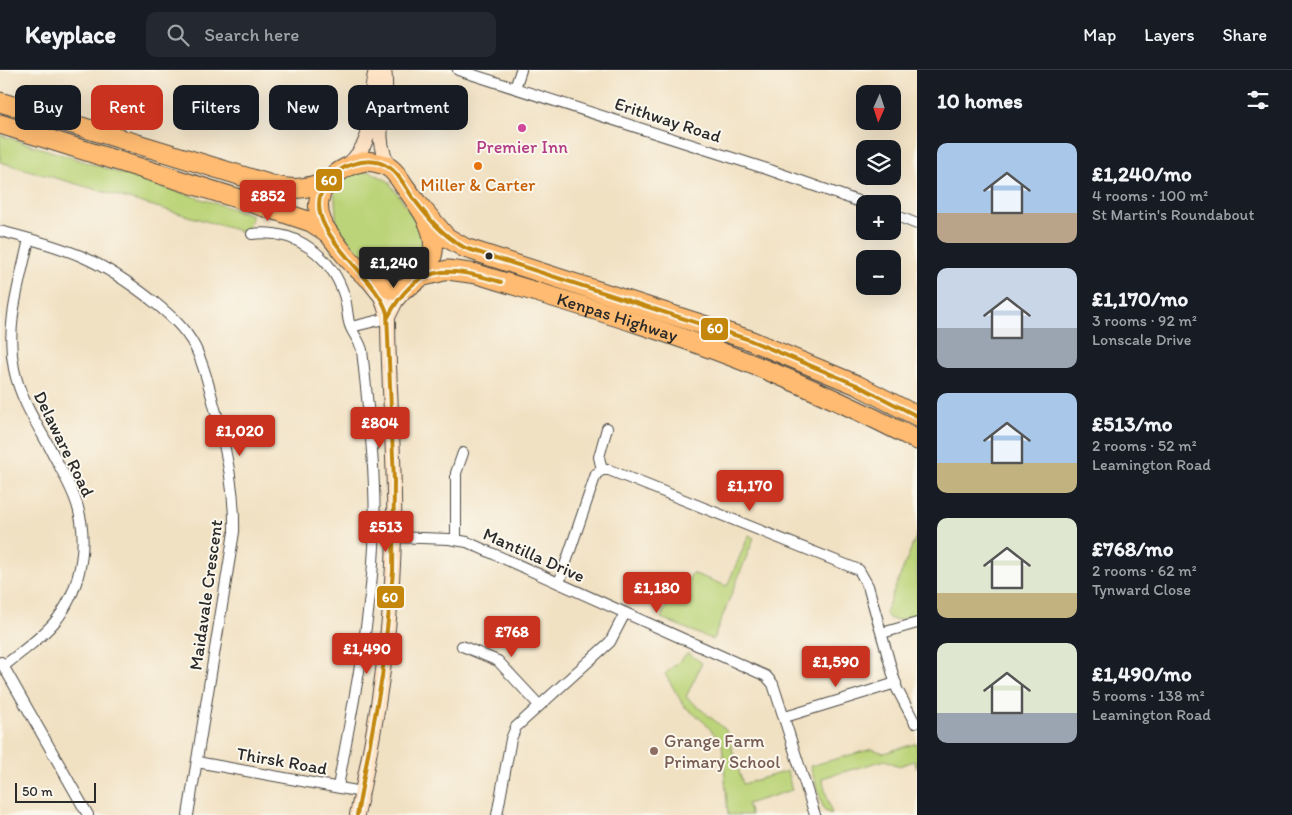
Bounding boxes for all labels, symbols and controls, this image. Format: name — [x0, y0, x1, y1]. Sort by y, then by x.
search box — [146, 12, 496, 57]
text: Keyplace — [25, 20, 116, 49]
icon: search — [164, 21, 192, 49]
text: Search here — [204, 23, 299, 46]
text: Map — [1083, 24, 1116, 46]
text: Layers — [1144, 24, 1194, 46]
text: Share — [1222, 24, 1267, 46]
chip: Buy — [15, 85, 81, 130]
chip: Rent — [91, 85, 163, 130]
chip: Filters — [173, 85, 259, 130]
chip: New — [269, 85, 338, 130]
chip: Apartment — [348, 85, 468, 130]
north arrow — [856, 85, 901, 130]
map controls — [856, 85, 901, 295]
icon: filters — [1244, 86, 1272, 114]
text: 10 homes — [937, 88, 1023, 113]
street label: Erithway Road — [612, 92, 724, 148]
marker: Premier Inn — [516, 122, 528, 134]
place label: Premier Inn — [476, 136, 568, 158]
button: layers — [856, 140, 901, 185]
marker: Miller & Carter — [472, 160, 484, 172]
text: £1,240/mo — [1092, 161, 1192, 186]
icon: home — [977, 163, 1037, 223]
line badge: 60 — [315, 168, 343, 192]
text: 60 — [321, 172, 337, 189]
place label: Miller & Carter — [421, 174, 536, 196]
pin: £852 — [238, 180, 298, 222]
text: £852 — [251, 186, 285, 205]
text: 4 rooms · 100 m² — [1092, 186, 1208, 205]
button: + — [856, 195, 901, 240]
text: St Martin's Roundabout — [1092, 205, 1254, 224]
pin: £1,240 — [353, 246, 435, 289]
button: − — [856, 250, 901, 295]
unlabelled marker — [484, 251, 494, 261]
text: £1,240 — [370, 253, 418, 272]
text: £1,170/mo — [1092, 286, 1188, 311]
street label: Kenpas Highway — [554, 288, 681, 347]
icon: home — [977, 288, 1037, 348]
text: 3 rooms · 92 m² — [1092, 311, 1197, 330]
line badge: 60 — [700, 317, 729, 341]
text: 60 — [707, 320, 723, 337]
text: Lonscale Drive — [1092, 330, 1191, 349]
street label: Delaware Road — [29, 387, 99, 501]
pin: £804 — [350, 406, 410, 449]
text: £513/mo — [1092, 411, 1173, 436]
text: £804 — [362, 413, 398, 432]
icon: home — [977, 413, 1037, 473]
pin: £1,020 — [199, 414, 281, 457]
text: £1,020 — [216, 421, 264, 440]
text: 2 rooms · 52 m² — [1092, 436, 1197, 455]
text: Leamington Road — [1092, 455, 1211, 474]
pin: £1,170 — [709, 470, 791, 512]
text: £1,170 — [728, 476, 773, 495]
pin: £513 — [356, 510, 416, 553]
text: £513 — [369, 517, 403, 536]
street label: Maidavale Crescent — [185, 518, 228, 672]
street label: Mantilla Drive — [480, 523, 588, 587]
text: £768/mo — [1092, 536, 1173, 561]
icon: home — [977, 538, 1037, 598]
text: 2 rooms · 62 m² — [1092, 561, 1197, 580]
pin: £1,180 — [616, 572, 698, 614]
text: £1,180 — [634, 578, 680, 597]
text: Tynward Close — [1092, 580, 1191, 599]
line badge: 60 — [376, 585, 405, 609]
text: 60 — [382, 589, 398, 606]
pin: £768 — [482, 616, 542, 658]
text: £768 — [495, 622, 529, 641]
pin: £1,490 — [326, 632, 408, 675]
text: £1,490 — [343, 639, 391, 658]
pin: £1,590 — [795, 646, 877, 688]
text: £1,590 — [813, 652, 859, 671]
text: £1,490/mo — [1092, 661, 1192, 686]
icon: home — [977, 663, 1037, 723]
text: 5 rooms · 138 m² — [1092, 686, 1205, 705]
text: Leamington Road — [1092, 705, 1211, 724]
place label: Grange Farm Primary School — [664, 730, 780, 773]
street label: Thirsk Road — [235, 742, 329, 780]
marker: Grange Farm Primary School — [648, 745, 660, 757]
scale bar — [15, 780, 96, 803]
text: 50 m — [22, 783, 53, 800]

